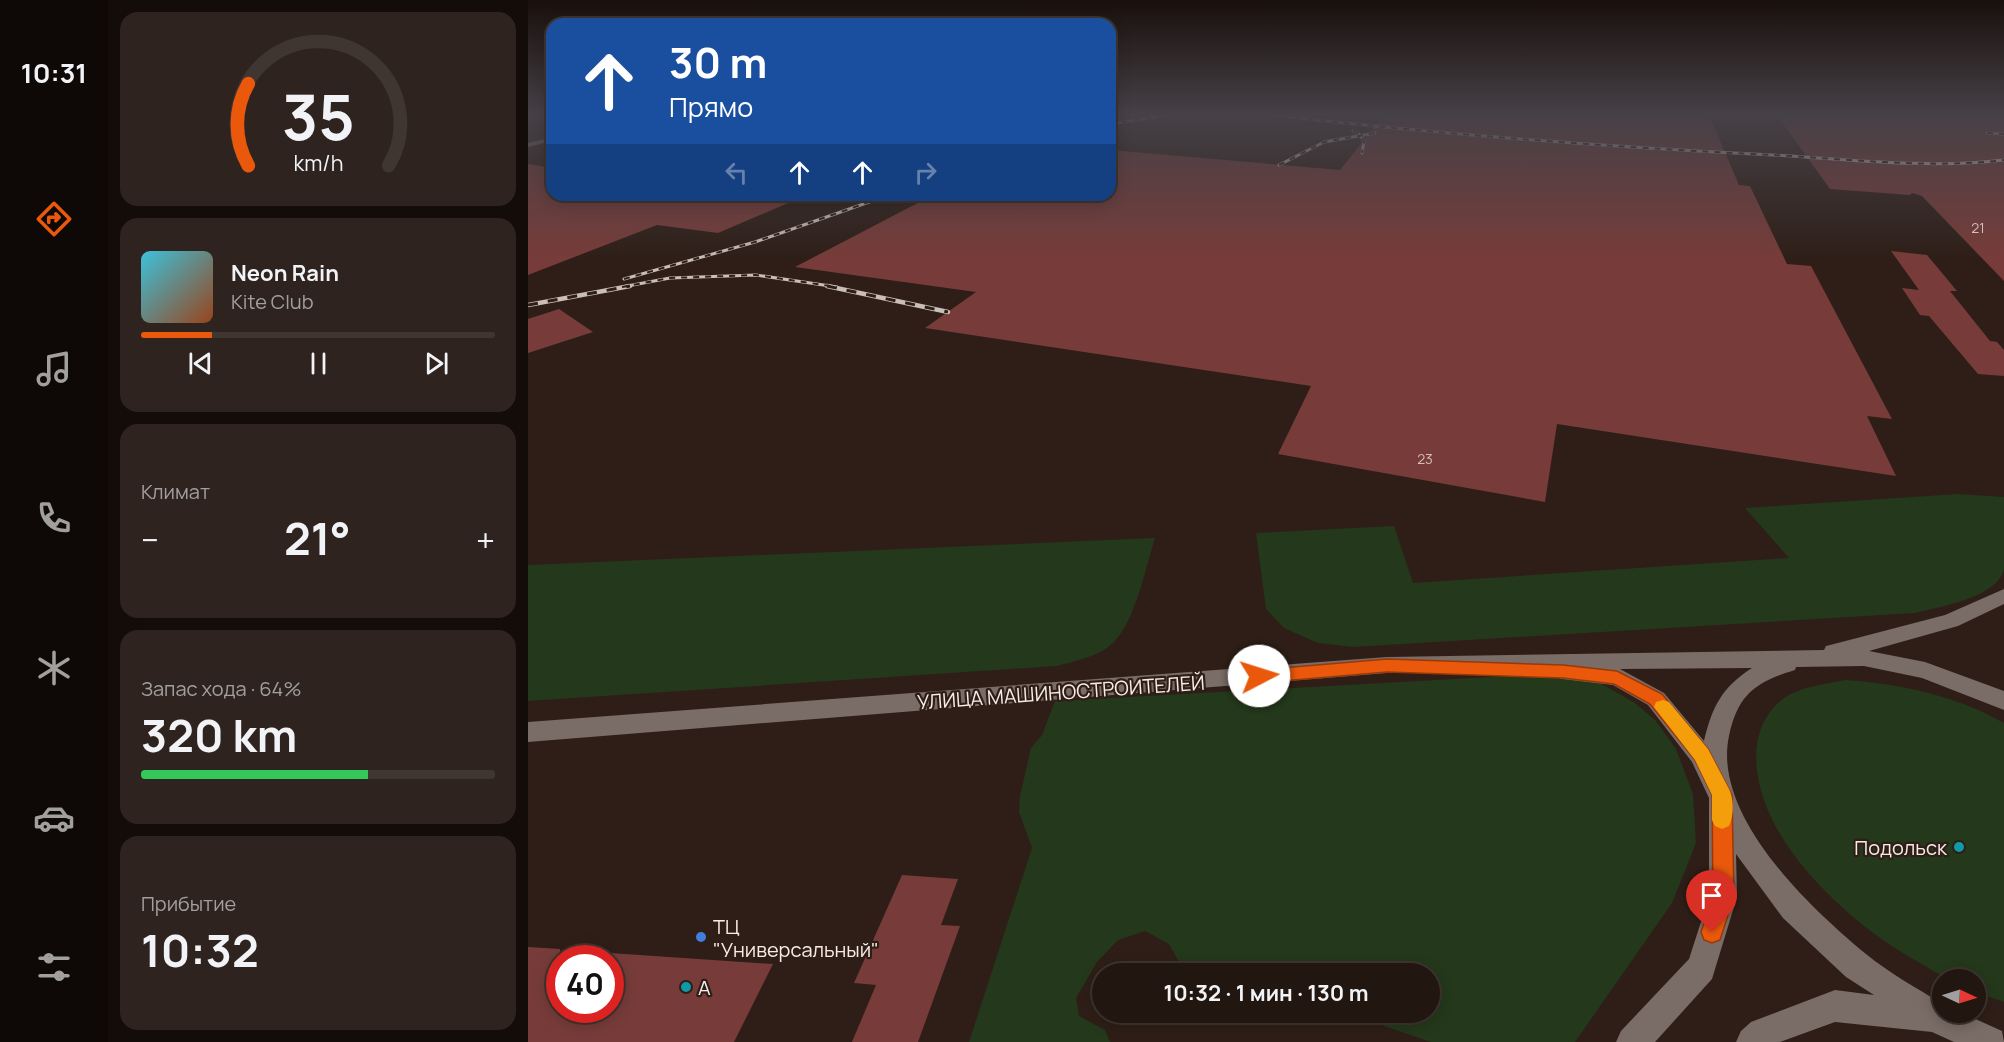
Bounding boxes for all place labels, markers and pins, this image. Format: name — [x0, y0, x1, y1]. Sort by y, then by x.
place label: Подольск — [1854, 834, 1948, 861]
marker: Подольск — [1952, 840, 1966, 854]
pin — [1686, 870, 1737, 932]
place label: ТЦ "Универсальный" — [713, 913, 879, 963]
marker: ТЦ "Универсальный" — [694, 930, 708, 944]
place label: А — [698, 974, 711, 1001]
marker: А — [679, 980, 693, 994]

